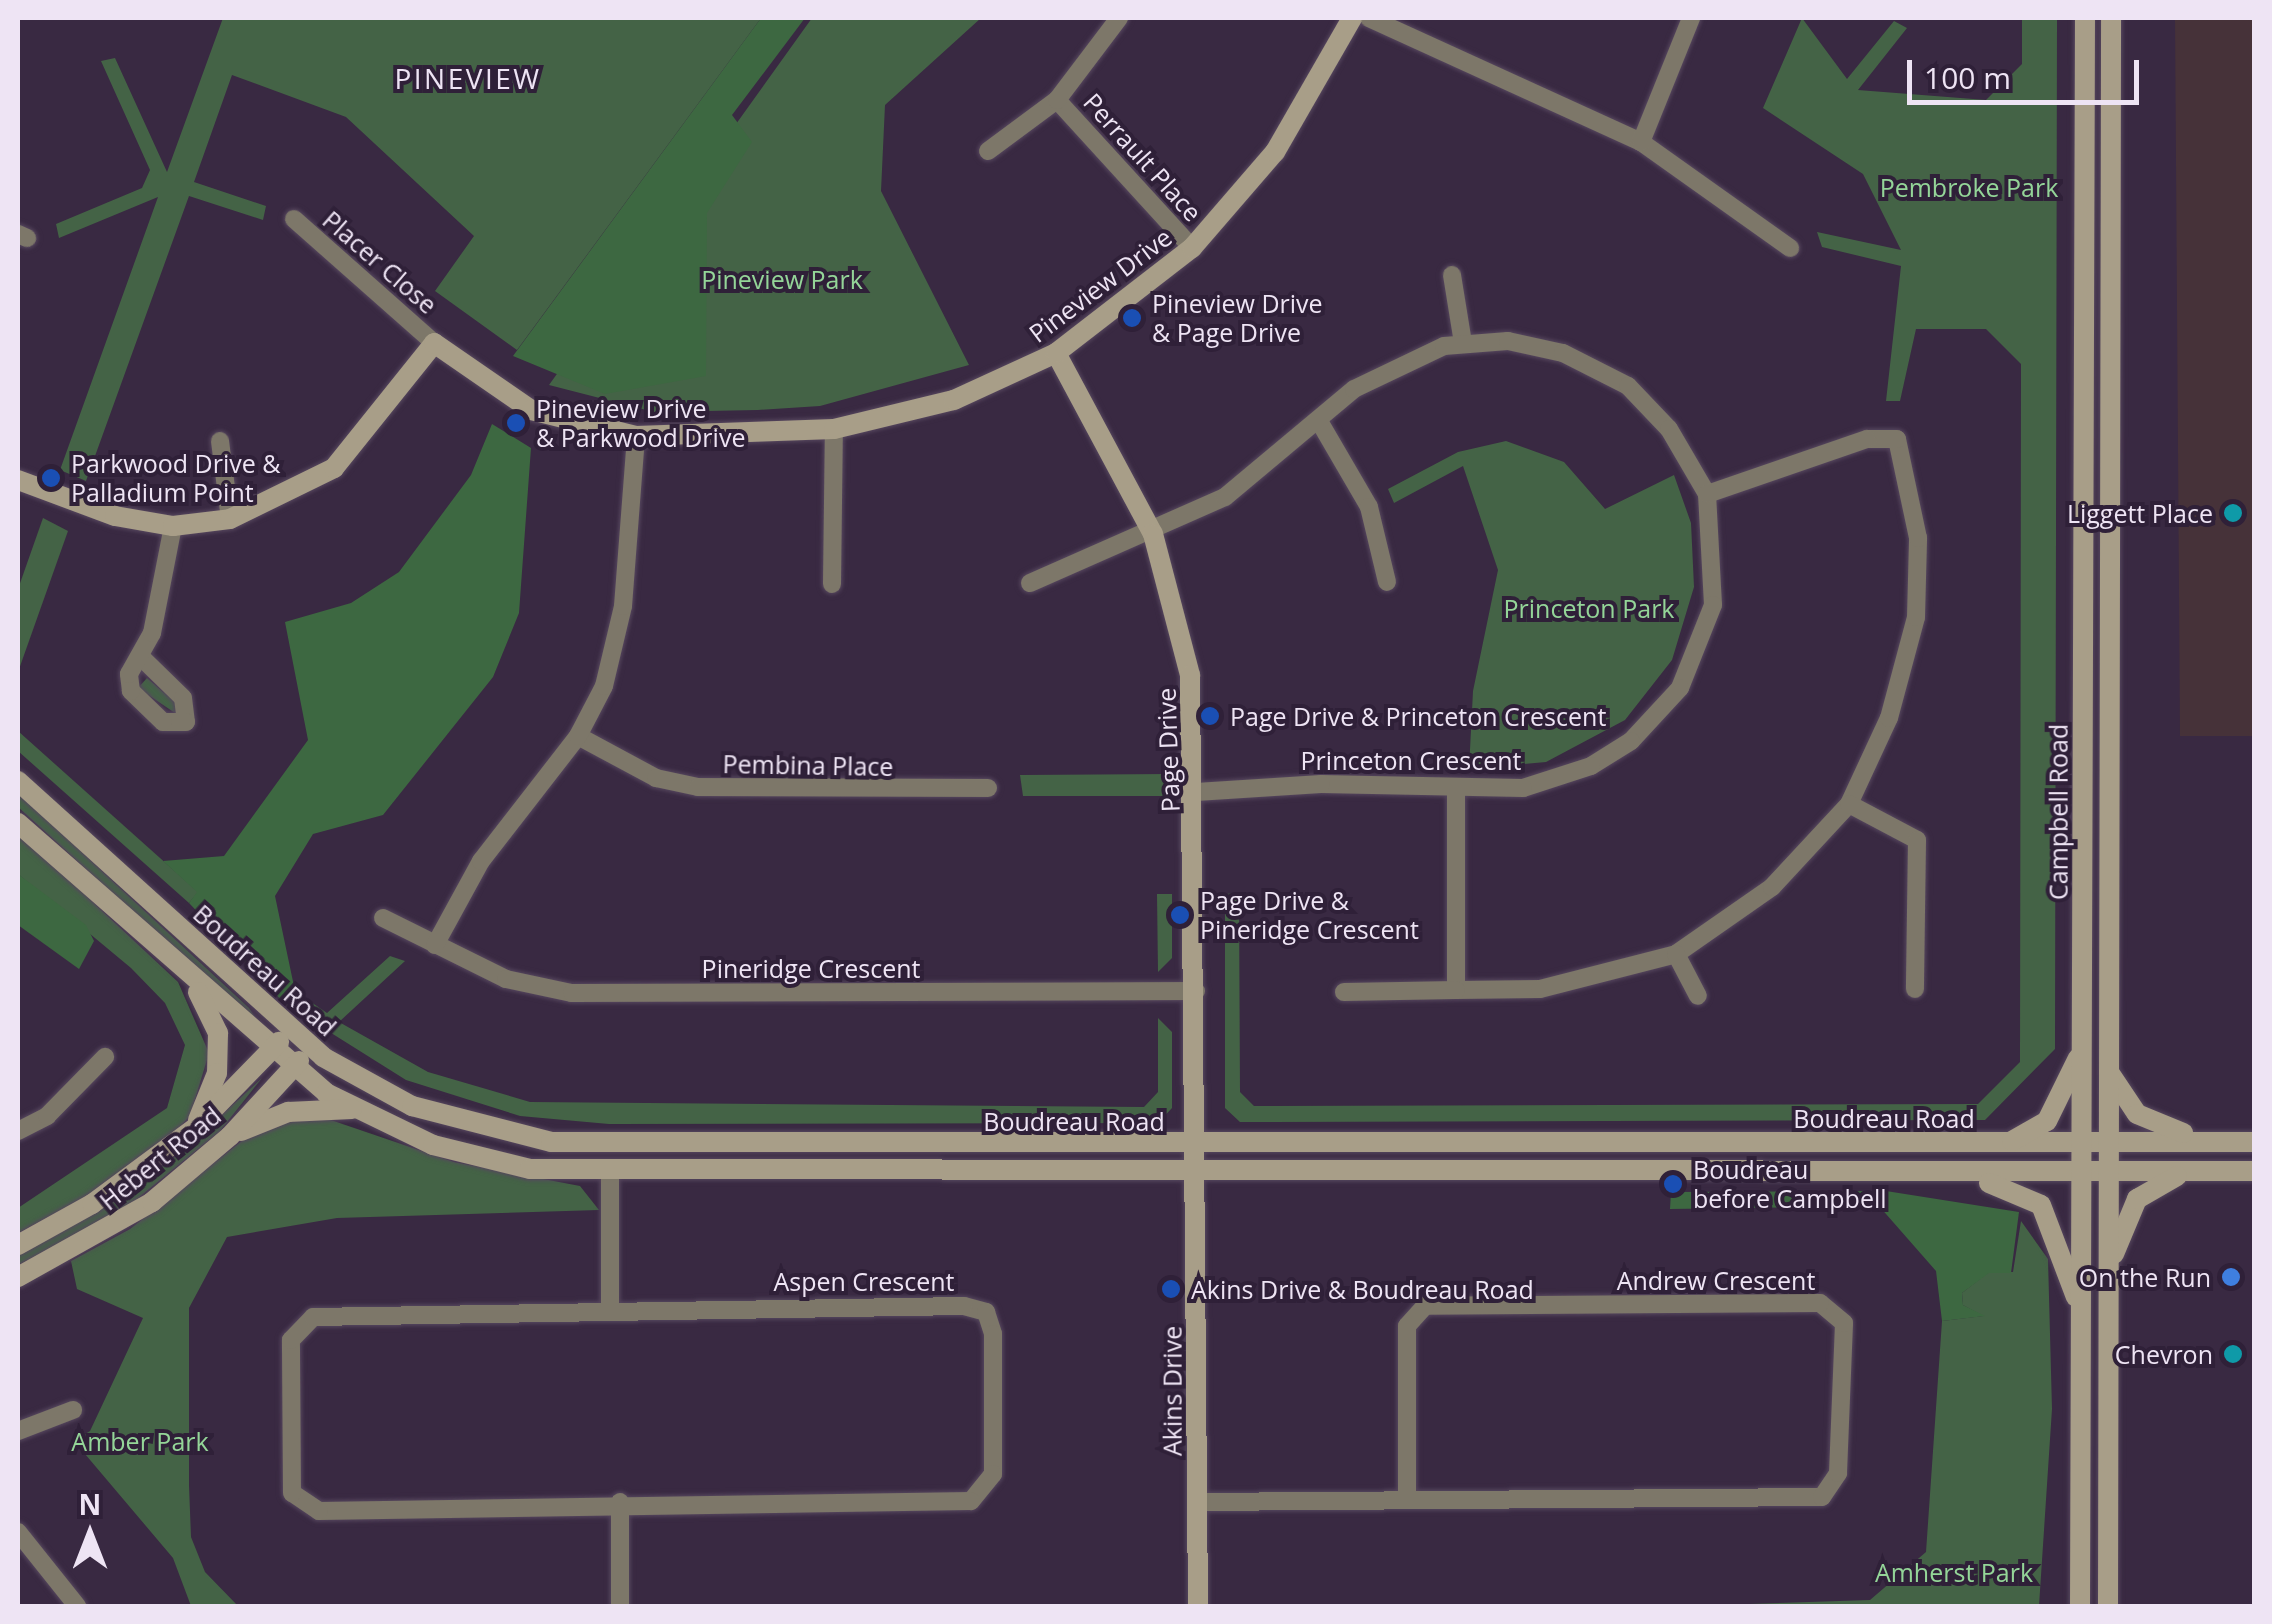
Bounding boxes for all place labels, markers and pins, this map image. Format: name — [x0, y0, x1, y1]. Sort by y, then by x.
place label: Pineview Drive & Page Drive — [1152, 289, 1323, 348]
marker: Pineview Drive & Page Drive — [1121, 307, 1143, 329]
place label: Pineview Drive & Parkwood Drive — [536, 394, 745, 453]
marker: Pineview Drive & Parkwood Drive — [505, 412, 527, 434]
place label: Parkwood Drive & Palladium Point — [71, 449, 280, 508]
marker: Parkwood Drive & Palladium Point — [40, 467, 62, 489]
place label: Liggett Place — [2067, 498, 2213, 528]
marker: Liggett Place — [2222, 502, 2244, 524]
place label: Page Drive & Princeton Crescent — [1230, 701, 1606, 731]
marker: Page Drive & Princeton Crescent — [1199, 705, 1221, 727]
place label: Page Drive & Pineridge Crescent — [1200, 886, 1419, 945]
marker: Page Drive & Pineridge Crescent — [1169, 904, 1191, 926]
place label: Boudreau before Campbell — [1693, 1155, 1887, 1214]
marker: Boudreau before Campbell — [1662, 1173, 1684, 1195]
place label: On the Run — [2079, 1262, 2211, 1292]
marker: On the Run — [2220, 1266, 2242, 1288]
place label: Akins Drive & Boudreau Road — [1191, 1274, 1534, 1304]
marker: Akins Drive & Boudreau Road — [1160, 1278, 1182, 1300]
place label: Chevron — [2115, 1339, 2213, 1369]
marker: Chevron — [2222, 1343, 2244, 1365]

